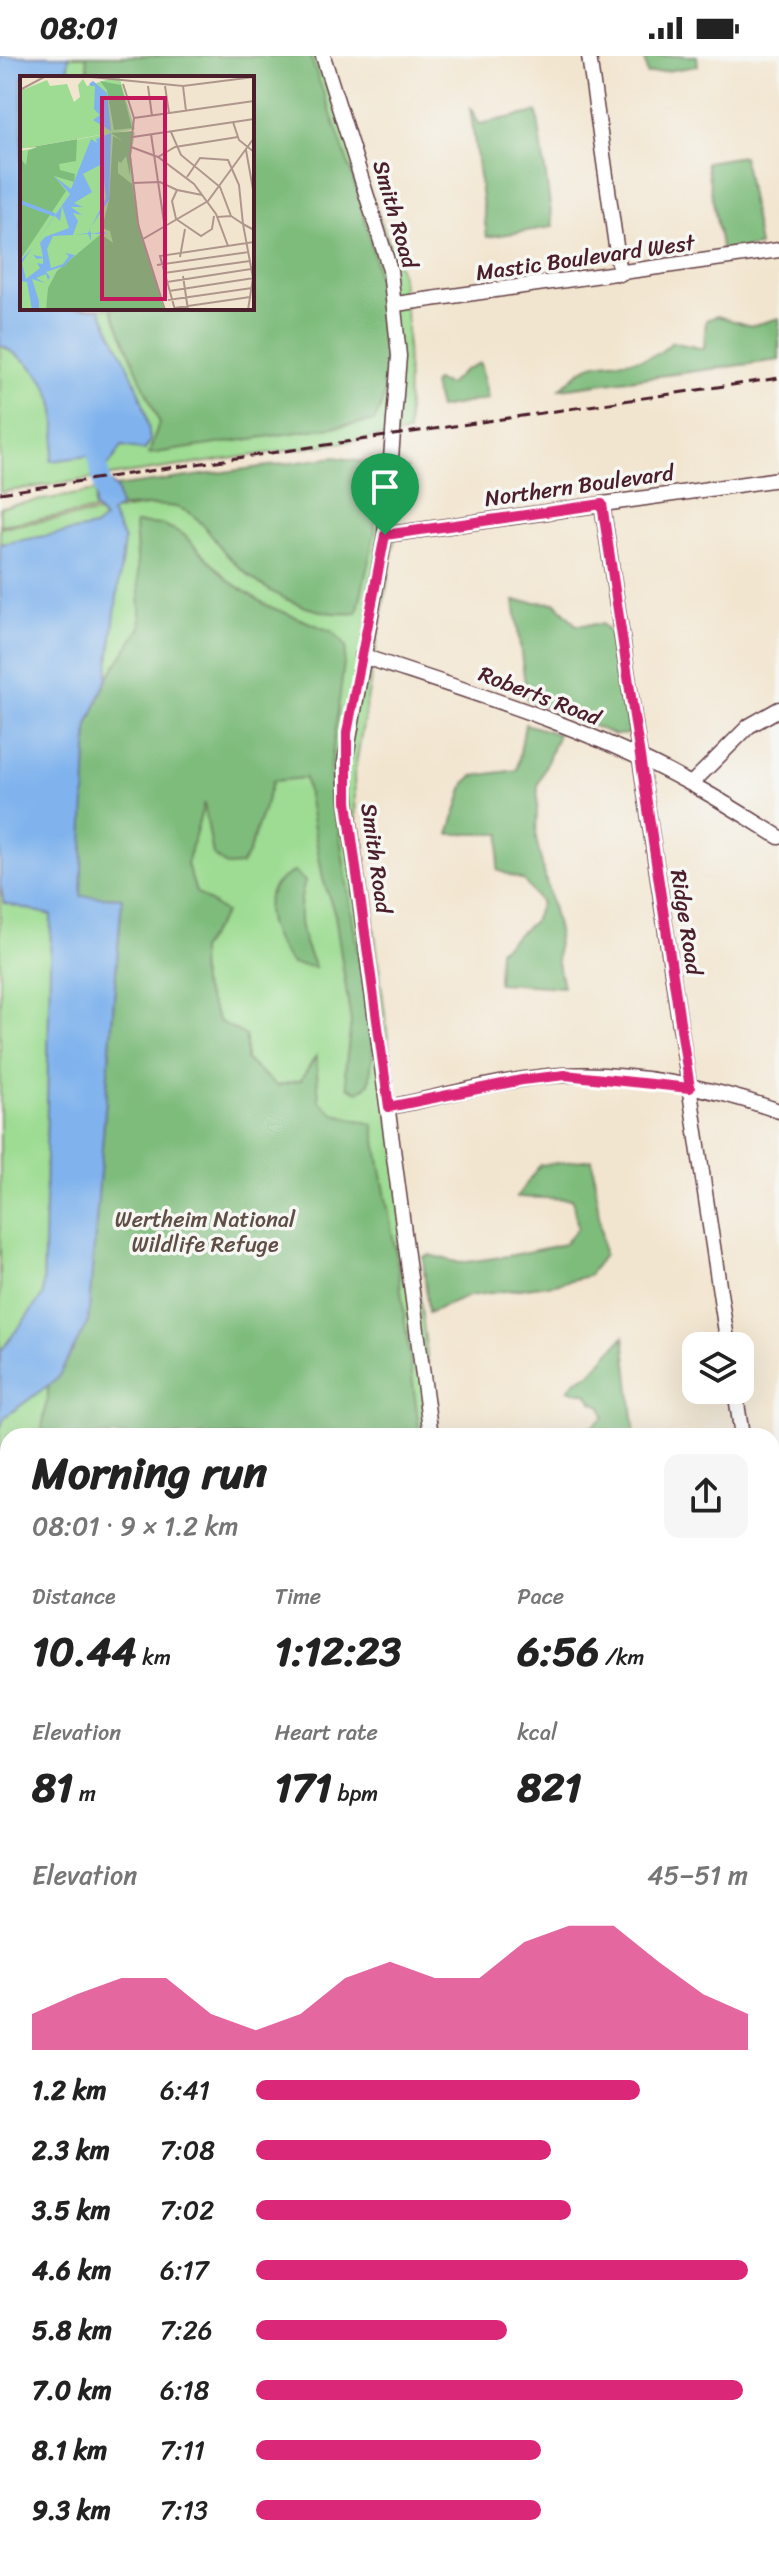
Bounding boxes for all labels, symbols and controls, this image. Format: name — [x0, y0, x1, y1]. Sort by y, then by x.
text: 08:01 — [40, 1, 118, 55]
inset map — [20, 76, 254, 310]
street label: Smith Road — [362, 155, 430, 274]
street label: Mastic Boulevard West — [473, 223, 698, 292]
pin — [351, 453, 419, 535]
street label: Northern Boulevard — [482, 453, 678, 518]
icon: arrive — [363, 465, 407, 509]
street label: Roberts Road — [473, 654, 608, 737]
street label: Smith Road — [349, 800, 404, 917]
street label: Ridge Road — [659, 867, 714, 979]
park label: Wertheim National Wildlife Refuge — [115, 1200, 296, 1264]
map controls — [682, 1332, 754, 1404]
button: layers — [682, 1332, 754, 1404]
text: Morning run — [32, 1434, 267, 1512]
button: share — [664, 1454, 748, 1538]
text: 08:01 · 9 × 1.2 km — [32, 1503, 239, 1549]
text: Distance — [32, 1577, 116, 1616]
text: Time — [275, 1577, 321, 1616]
text: Pace — [517, 1577, 564, 1616]
text: 10.44 — [32, 1616, 137, 1687]
text: 1:12:23 — [275, 1616, 401, 1687]
text: 6:56 — [517, 1616, 599, 1687]
text: km — [137, 1638, 171, 1677]
text: /km — [599, 1638, 645, 1677]
text: Elevation — [32, 1713, 121, 1752]
text: Heart rate — [275, 1713, 378, 1752]
text: kcal — [517, 1713, 557, 1752]
text: 81 — [32, 1752, 73, 1823]
text: 171 — [275, 1752, 332, 1823]
text: 821 — [517, 1752, 582, 1823]
text: m — [73, 1774, 96, 1813]
text: bpm — [332, 1774, 378, 1813]
text: Elevation — [32, 1852, 137, 1898]
text: 45–51 m — [647, 1852, 748, 1898]
text: 1.2 km — [32, 2067, 107, 2113]
text: 6:41 — [160, 2067, 210, 2113]
text: 2.3 km — [32, 2127, 110, 2173]
text: 7:08 — [160, 2127, 215, 2173]
text: 3.5 km — [32, 2187, 111, 2233]
text: 7:02 — [160, 2187, 214, 2233]
text: 4.6 km — [32, 2247, 111, 2293]
text: 6:17 — [160, 2247, 209, 2293]
text: 5.8 km — [32, 2307, 112, 2353]
text: 7:26 — [160, 2307, 212, 2353]
text: 7.0 km — [32, 2367, 112, 2413]
text: 6:18 — [160, 2367, 209, 2413]
text: 8.1 km — [32, 2427, 107, 2473]
text: 7:11 — [160, 2427, 205, 2473]
text: 9.3 km — [32, 2487, 111, 2533]
text: 7:13 — [160, 2487, 208, 2533]

